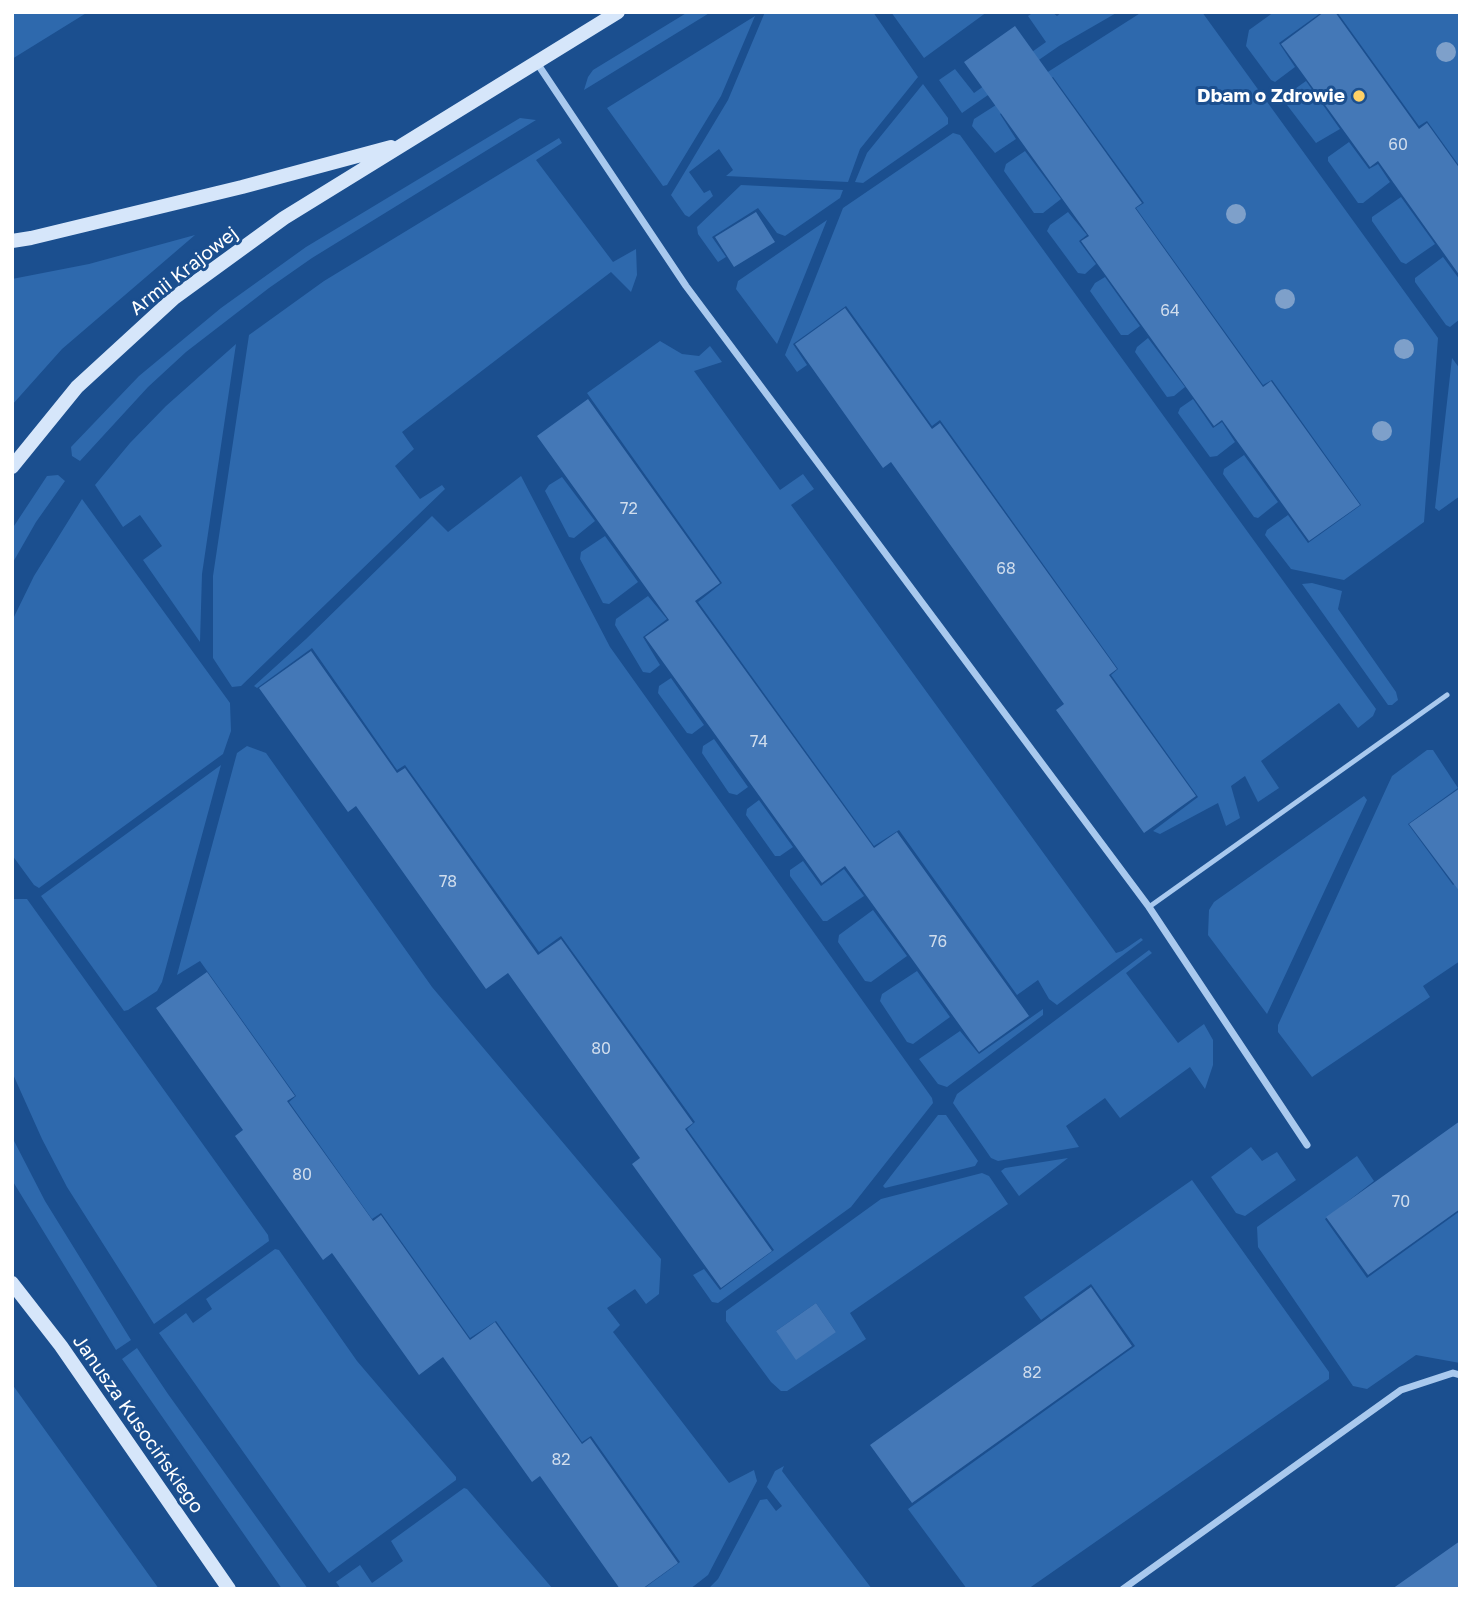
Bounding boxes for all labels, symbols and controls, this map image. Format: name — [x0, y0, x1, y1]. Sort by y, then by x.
place label: Dbam o Zdrowie — [1197, 85, 1345, 107]
marker: Dbam o Zdrowie — [1351, 88, 1367, 104]
house number: 60 — [1388, 135, 1408, 155]
street label: Armii Krajowej — [126, 222, 242, 320]
house number: 64 — [1160, 301, 1180, 321]
house number: 72 — [620, 499, 638, 519]
house number: 68 — [996, 559, 1016, 579]
house number: 74 — [750, 732, 768, 752]
house number: 78 — [439, 872, 457, 892]
house number: 76 — [929, 932, 947, 952]
house number: 80 — [591, 1039, 611, 1059]
house number: 80 — [292, 1165, 312, 1185]
house number: 70 — [1392, 1192, 1410, 1212]
street label: Janusza Kusocińskiego — [68, 1330, 208, 1518]
house number: 82 — [1022, 1363, 1042, 1383]
house number: 82 — [551, 1450, 571, 1470]

